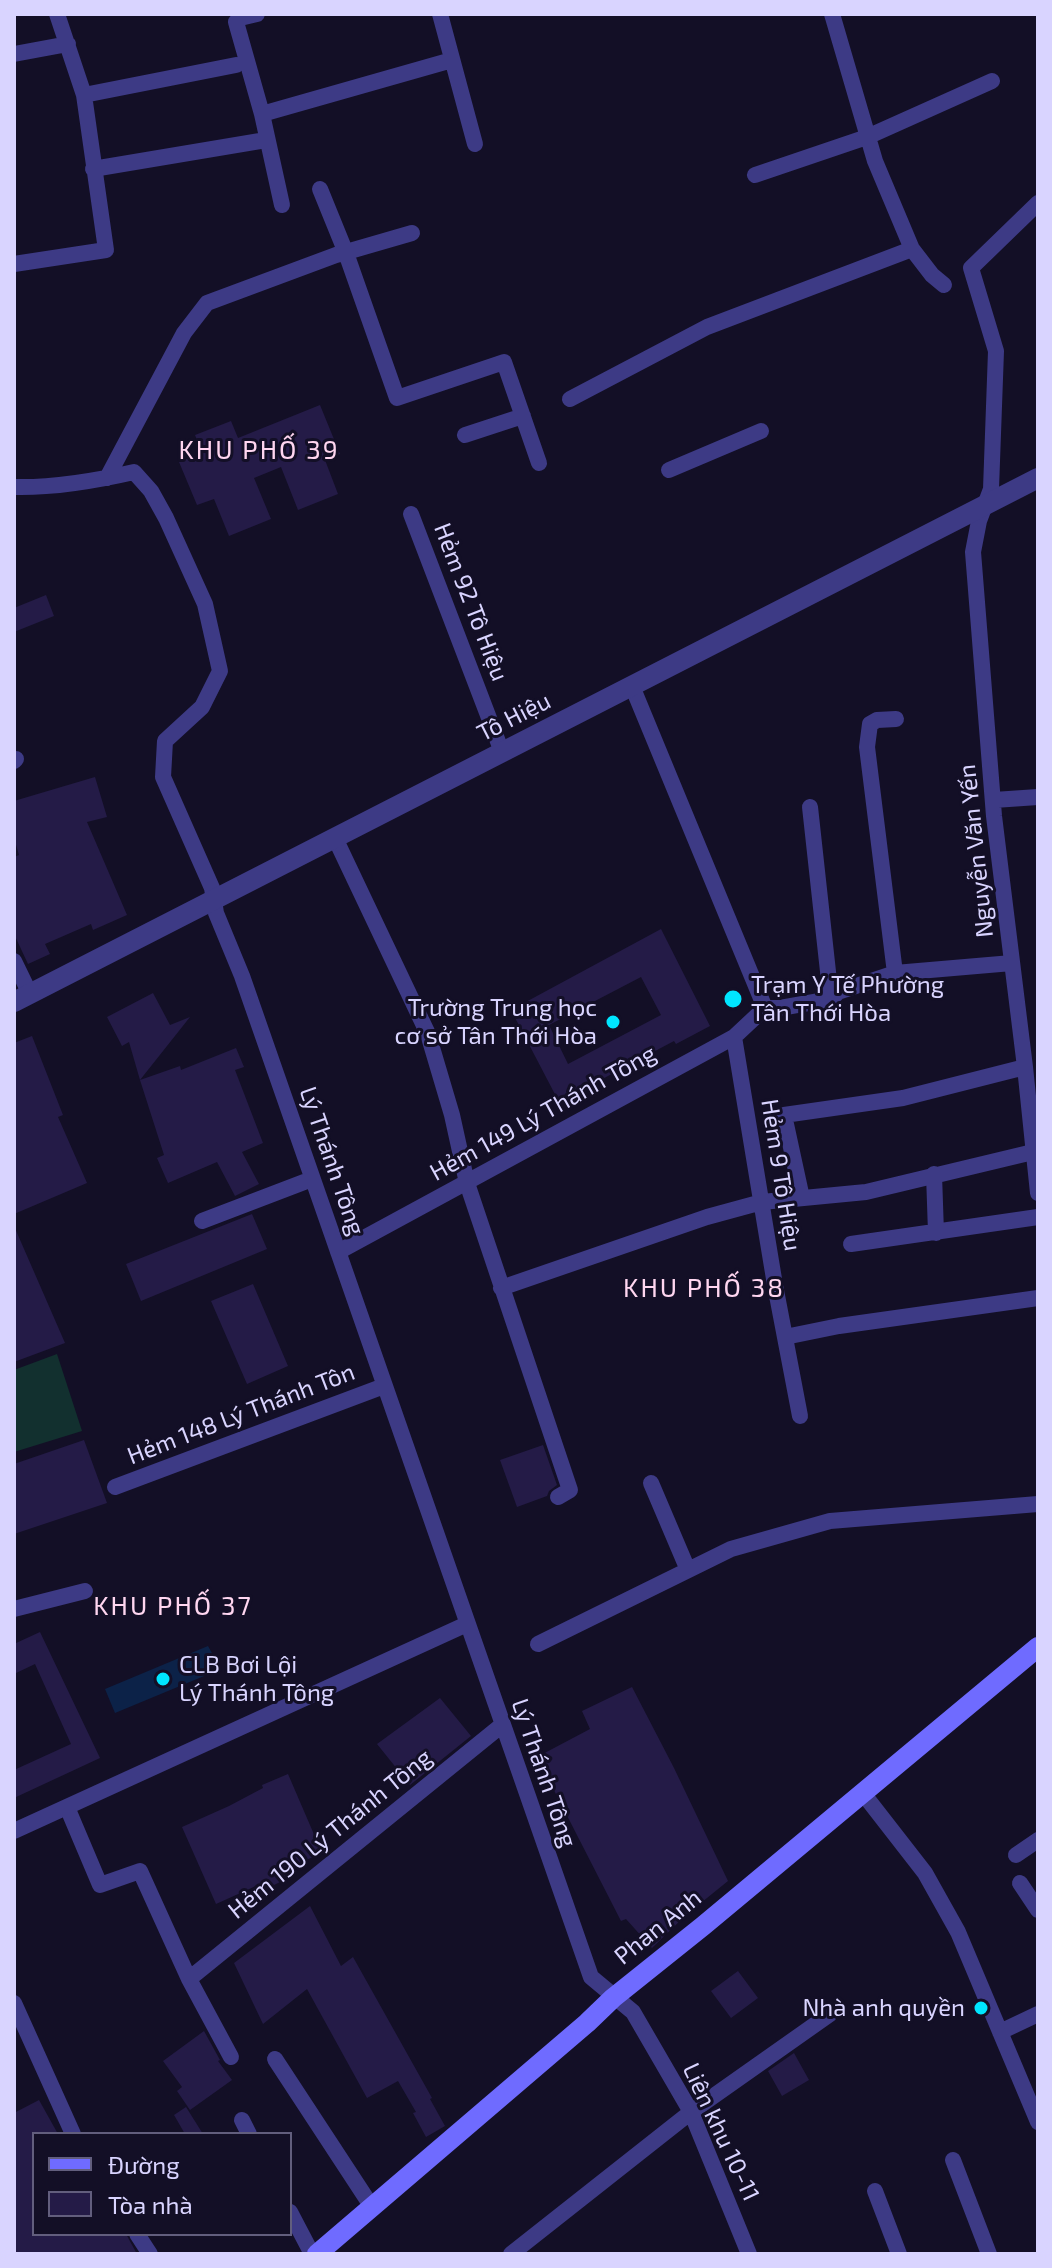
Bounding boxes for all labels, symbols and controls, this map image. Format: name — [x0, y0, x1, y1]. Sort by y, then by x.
district label: KHU PHỐ 39 — [178, 434, 340, 466]
street label: Hẻm 92 Tô Hiệu — [428, 519, 514, 685]
street label: Tô Hiệu — [472, 686, 556, 748]
street label: Nguyễn Văn Yến — [953, 763, 999, 939]
place label: Trạm Y Tế Phường Tân Thới Hòa — [751, 971, 944, 1027]
marker: Trạm Y Tế Phường Tân Thới Hòa — [722, 988, 744, 1010]
place label: Trường Trung học cơ sở Tân Thới Hòa — [395, 994, 597, 1050]
marker: Trường Trung học cơ sở Tân Thới Hòa — [604, 1013, 622, 1031]
street label: Hẻm 149 Lý Thánh Tông — [425, 1039, 661, 1187]
street label: Lý Thánh Tông — [293, 1083, 371, 1239]
street label: Hẻm 9 Tô Hiệu — [755, 1097, 807, 1253]
district label: KHU PHỐ 38 — [623, 1272, 785, 1304]
street label: Hẻm 148 Lý Thánh Tôn — [123, 1357, 359, 1471]
district label: KHU PHỐ 37 — [93, 1590, 253, 1622]
place label: CLB Bơi Lội Lý Thánh Tông — [179, 1651, 334, 1707]
marker: CLB Bơi Lội Lý Thánh Tông — [154, 1670, 172, 1688]
street label: Lý Thánh Tông — [505, 1695, 583, 1851]
street label: Hẻm 190 Lý Thánh Tông — [222, 1743, 438, 1925]
street label: Phan Anh — [609, 1883, 707, 1971]
place label: Nhà anh quyền — [802, 1994, 965, 2022]
marker: Nhà anh quyền — [972, 1999, 990, 2017]
street label: Liên khu 10-11 — [677, 2058, 765, 2206]
legend — [32, 2132, 292, 2236]
text: Đường — [108, 2150, 180, 2179]
text: Tòa nhà — [108, 2190, 193, 2219]

